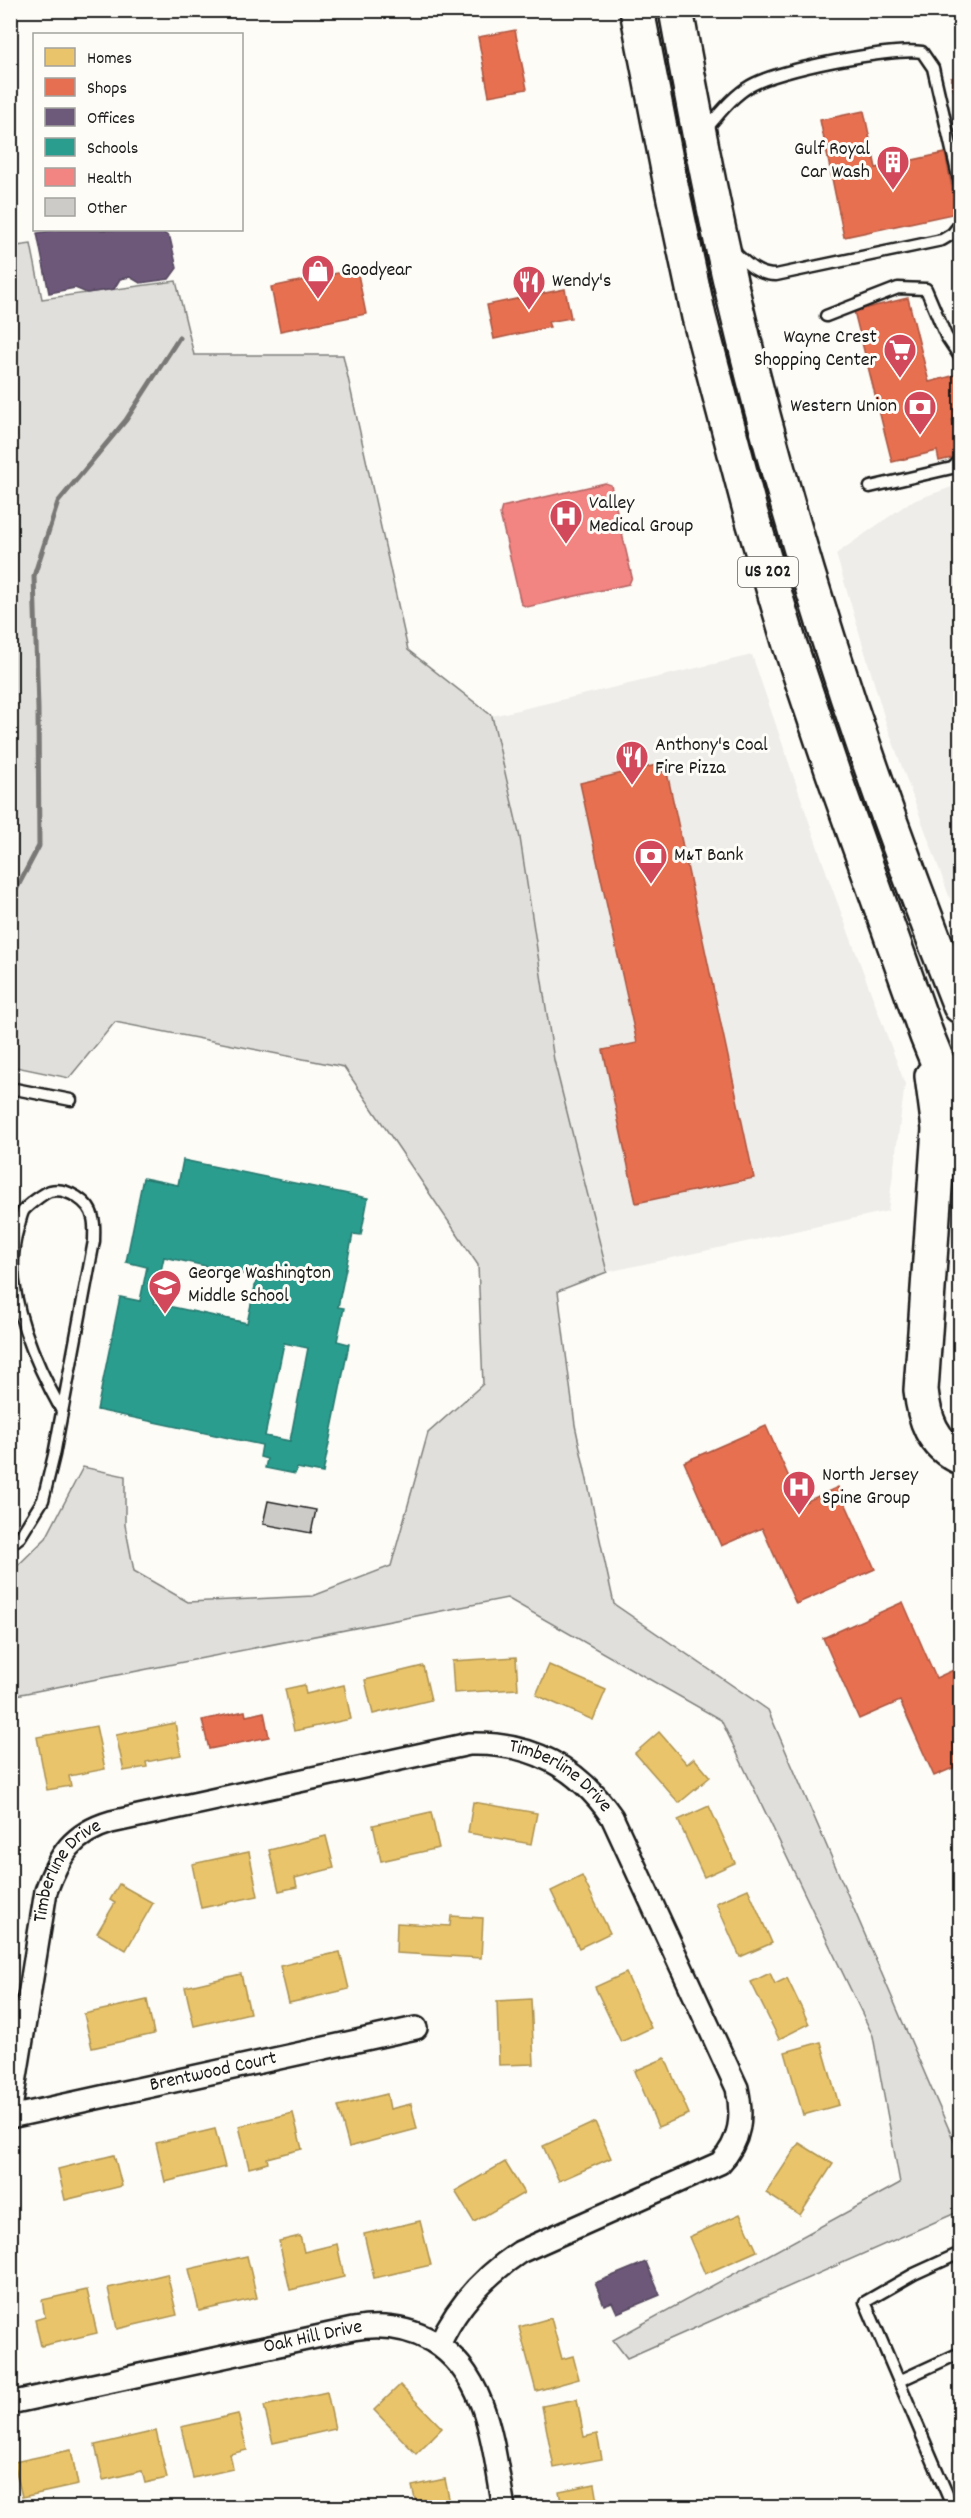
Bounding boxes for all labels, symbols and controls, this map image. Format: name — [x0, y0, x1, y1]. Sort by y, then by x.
legend — [33, 33, 243, 231]
text: Homes — [87, 47, 132, 72]
text: Shops — [87, 77, 127, 102]
text: Offices — [87, 107, 135, 132]
place label: Gulf Royal Car Wash — [794, 136, 870, 187]
text: Schools — [87, 137, 138, 162]
building icon: Gulf Royal Car Wash — [875, 144, 911, 191]
text: Health — [87, 167, 132, 192]
text: Other — [87, 197, 127, 222]
shop icon: Goodyear — [300, 253, 336, 300]
place label: Goodyear — [341, 257, 413, 285]
restaurant icon: Wendy's — [511, 264, 547, 311]
place label: Wendy's — [552, 268, 611, 296]
place label: Wayne Crest Shopping Center — [754, 324, 878, 375]
supermarket icon: Wayne Crest Shopping Center — [882, 332, 918, 379]
bank icon: Western Union — [902, 389, 938, 436]
place label: Western Union — [790, 393, 897, 421]
place label: Valley Medical Group — [589, 490, 694, 541]
hospital icon: Valley Medical Group — [548, 498, 584, 545]
road number: US 202 — [738, 557, 798, 587]
place label: Anthony's Coal Fire Pizza — [655, 732, 768, 783]
restaurant icon: Anthony's Coal Fire Pizza — [614, 739, 650, 786]
bank icon: M&T Bank — [633, 838, 669, 885]
place label: M&T Bank — [674, 842, 743, 870]
place label: George Washington Middle School — [188, 1260, 331, 1311]
school or university icon: George Washington Middle School — [147, 1268, 183, 1315]
place label: North Jersey Spine Group — [822, 1462, 919, 1513]
hospital icon: North Jersey Spine Group — [781, 1469, 817, 1516]
street label: Timberline Drive — [506, 1733, 618, 1819]
street label: Timberline Drive — [27, 1813, 106, 1925]
street label: Brentwood Court — [147, 2045, 279, 2100]
street label: Oak Hill Drive — [261, 2314, 364, 2362]

